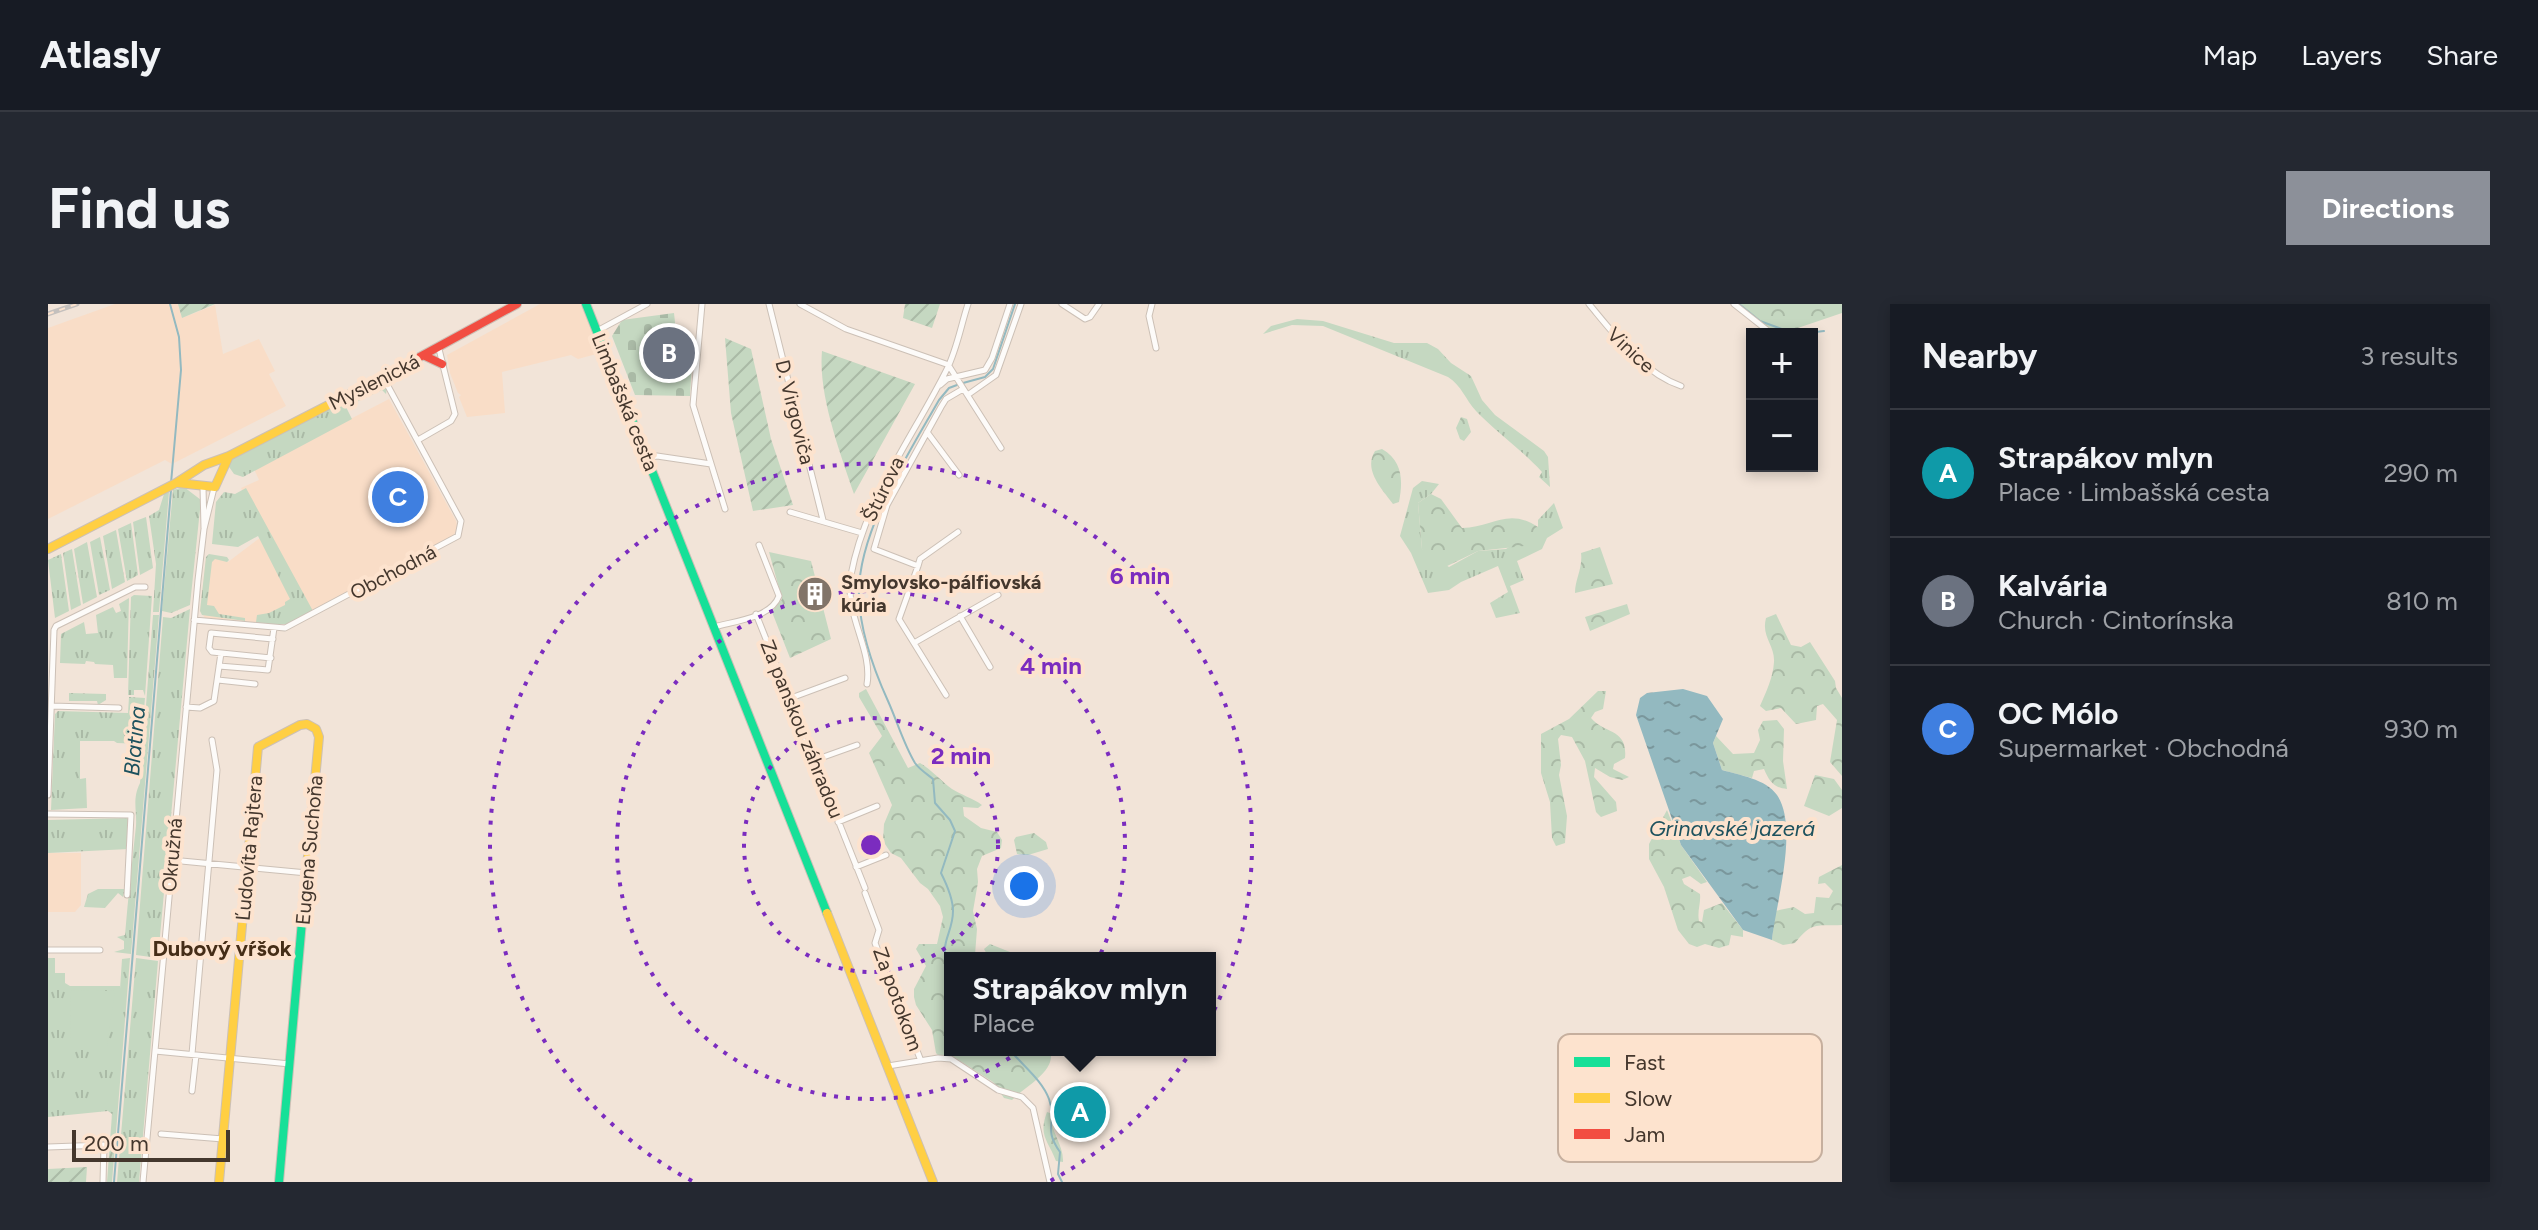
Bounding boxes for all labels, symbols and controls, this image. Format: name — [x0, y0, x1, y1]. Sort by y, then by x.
text: Atlasly — [40, 32, 161, 78]
text: Map — [2203, 38, 2257, 72]
text: Layers — [2301, 38, 2382, 72]
text: Share — [2426, 38, 2498, 72]
button: Directions — [2286, 171, 2490, 245]
text: Find us — [48, 175, 230, 242]
street label: Vinice — [1602, 322, 1660, 378]
pin: B — [643, 323, 695, 383]
map controls — [1746, 328, 1818, 472]
button: + — [1746, 328, 1818, 400]
street label: Limbašská cesta — [587, 330, 663, 474]
text: Nearby — [1922, 336, 2037, 377]
text: 3 results — [2360, 340, 2458, 372]
street label: Myslenická — [325, 349, 423, 415]
street label: D. Virgoviča — [770, 357, 820, 467]
button: − — [1746, 400, 1818, 472]
text: Strapákov mlyn — [1998, 439, 2213, 476]
street label: Štúrova — [857, 453, 909, 525]
text: A — [1939, 457, 1957, 489]
text: 290 m — [2384, 457, 2458, 489]
pin: C — [372, 467, 424, 527]
text: Place · Limbašská cesta — [1998, 476, 2270, 508]
street label: Obchodná — [346, 539, 440, 605]
text: 6 min — [1110, 561, 1170, 590]
text: Kalvária — [1998, 567, 2108, 604]
place label: Smylovsko-pálfiovská kúria — [841, 570, 1041, 617]
building icon: Smylovsko-pálfiovská kúria — [796, 575, 834, 613]
text: B — [1940, 585, 1956, 617]
text: 810 m — [2386, 585, 2458, 617]
text: Church · Cintorínska — [1998, 604, 2234, 636]
street label: Za panskou záhradou — [755, 636, 849, 822]
text: 4 min — [1020, 651, 1082, 680]
text: OC Mólo — [1998, 695, 2118, 732]
water label: Blatina — [118, 705, 151, 777]
text: C — [1939, 713, 1957, 745]
text: 930 m — [2384, 713, 2458, 745]
text: Supermarket · Obchodná — [1998, 732, 2289, 764]
text: 2 min — [931, 741, 991, 770]
street label: Ľudovíta Rajtera — [231, 774, 267, 922]
street label: Eugena Suchoňa — [290, 774, 328, 926]
water label: Grinavské jazerá — [1649, 815, 1815, 842]
street label: Okružná — [157, 817, 187, 893]
centre of rings — [857, 831, 885, 859]
your location — [1004, 866, 1044, 906]
district label: Dubový vŕšok — [152, 935, 292, 962]
street label: Za potokom — [868, 944, 928, 1054]
popup — [944, 952, 1216, 1056]
text: Strapákov mlyn — [972, 970, 1188, 1007]
text: Place — [972, 1007, 1035, 1039]
legend — [1558, 1034, 1822, 1162]
text: Fast — [1624, 1049, 1666, 1076]
pin: A — [1054, 1082, 1106, 1142]
text: Slow — [1624, 1085, 1673, 1112]
text: Jam — [1624, 1121, 1665, 1148]
scale bar — [72, 1126, 230, 1162]
text: 200 m — [84, 1130, 149, 1157]

